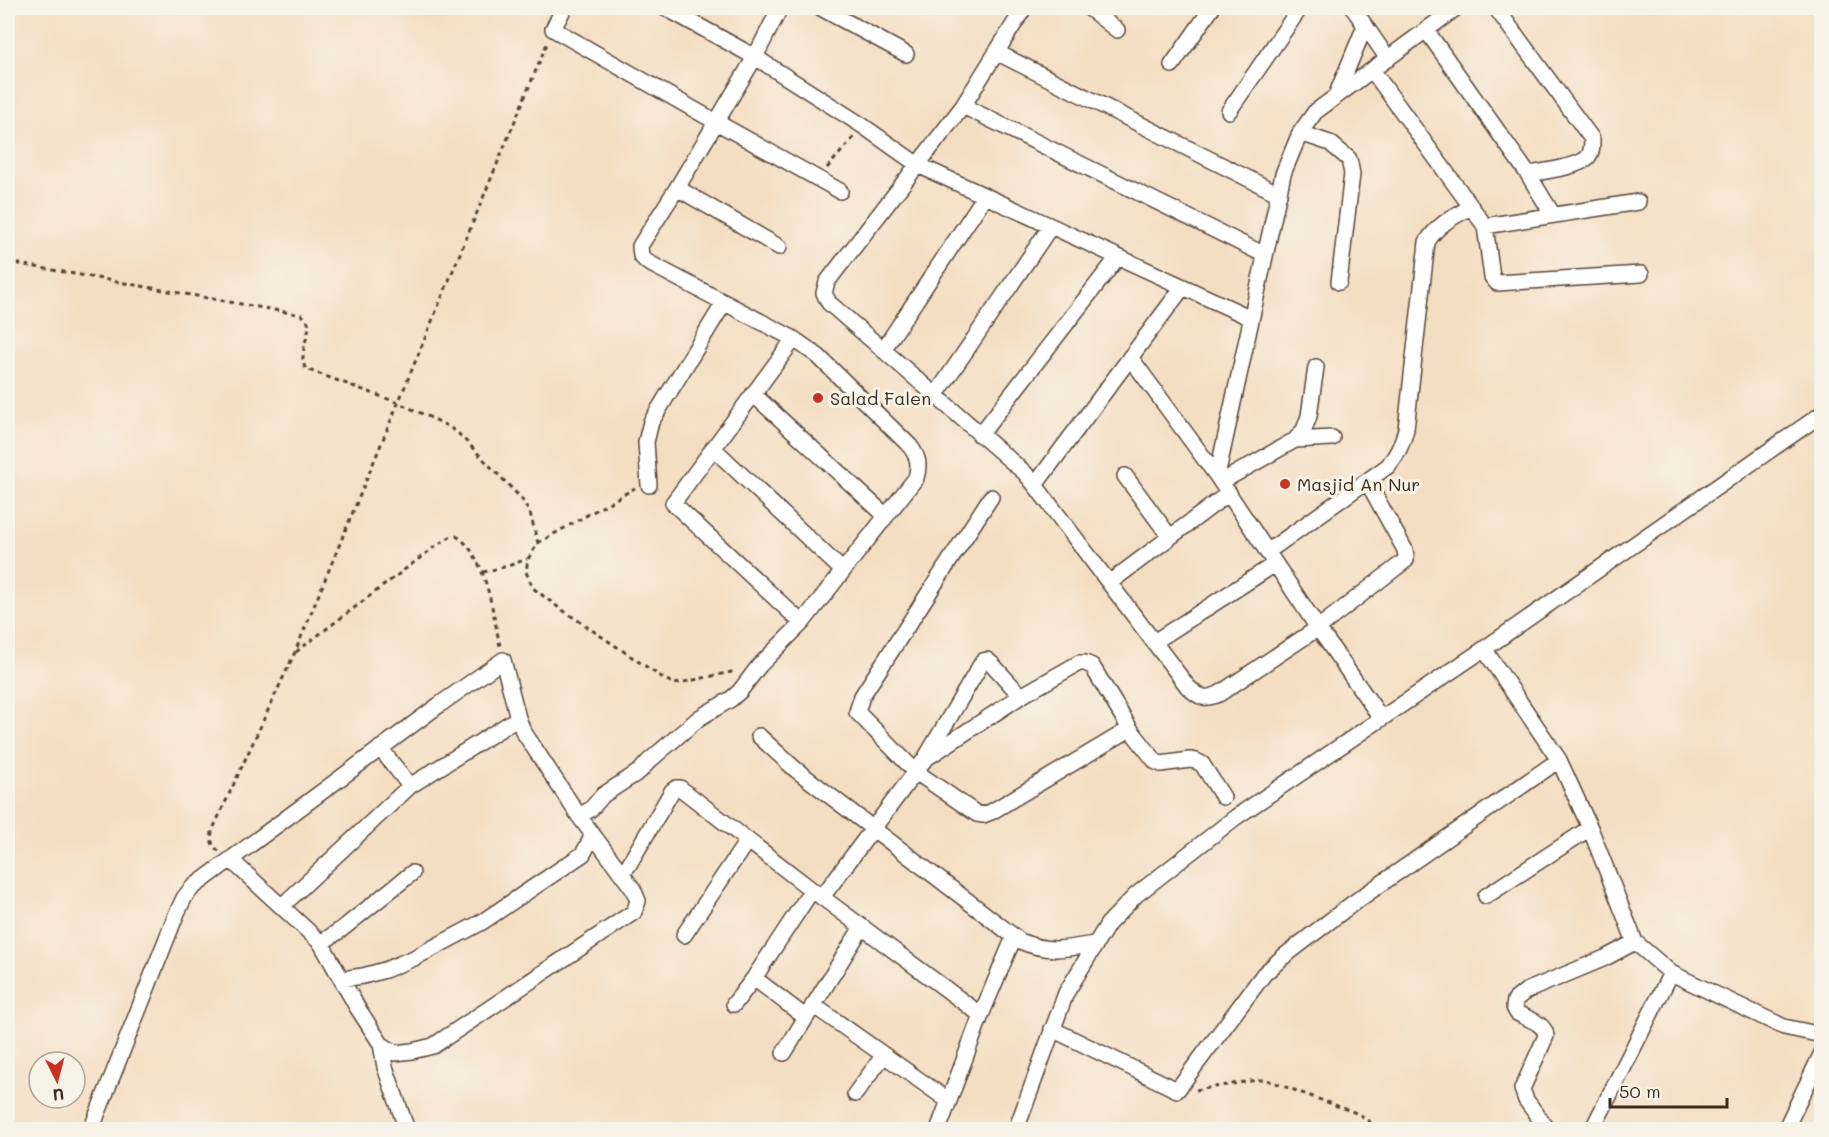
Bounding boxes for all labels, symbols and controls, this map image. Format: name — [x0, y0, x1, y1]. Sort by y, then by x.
place label: Salad Falen — [830, 386, 931, 410]
marker: Salad Falen — [811, 391, 825, 405]
place label: Masjid An Nur — [1297, 472, 1420, 496]
marker: Masjid An Nur — [1278, 477, 1292, 491]
north arrow — [27, 1050, 87, 1110]
scale bar — [1610, 1071, 1727, 1109]
text: 50 m — [1619, 1079, 1661, 1103]
text: U — [52, 1084, 65, 1106]

